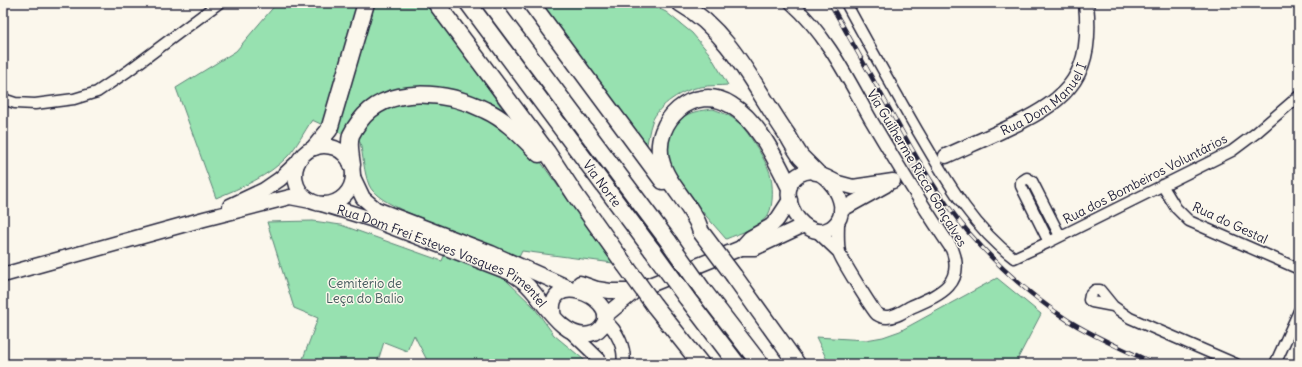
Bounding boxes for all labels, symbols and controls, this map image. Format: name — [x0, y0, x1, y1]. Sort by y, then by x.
street label: Rua Dom Manuel I — [998, 60, 1090, 139]
street label: Via Guilherme Ricca Gonçalves — [863, 86, 971, 250]
street label: Rua dos Bombeiros Voluntários — [1060, 130, 1230, 228]
street label: Via Norte — [579, 157, 625, 210]
street label: Rua do Gestal — [1190, 198, 1270, 248]
street label: Rua Dom Frei Esteves Vasques Pimentel — [335, 201, 551, 311]
park label: Cemitério de Leça do Balio — [326, 275, 404, 307]

